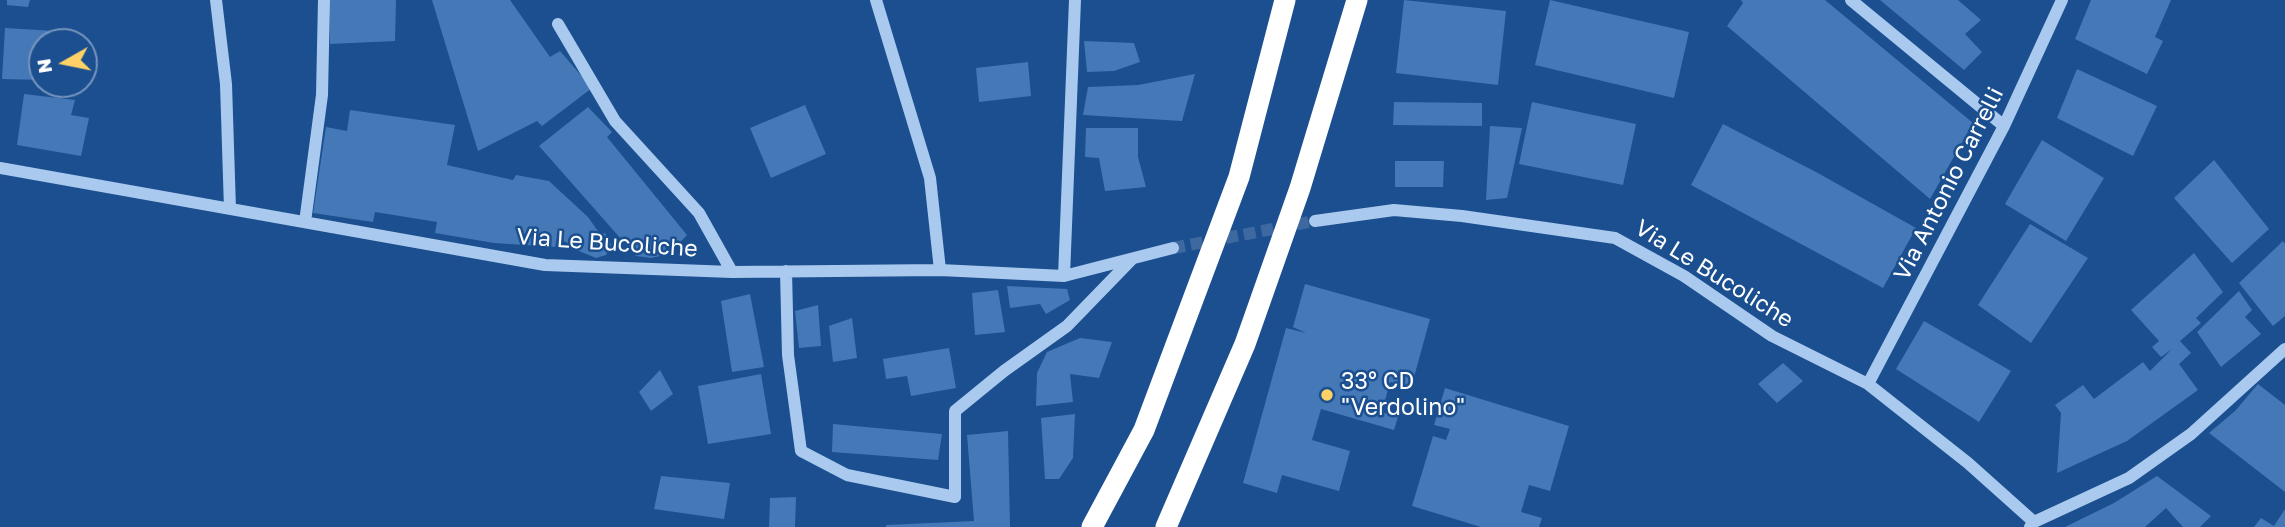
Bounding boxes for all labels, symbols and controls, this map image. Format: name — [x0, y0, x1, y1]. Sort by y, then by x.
north arrow — [28, 28, 98, 98]
text: N — [31, 57, 56, 75]
street label: Via Antonio Carrelli — [1888, 83, 2010, 285]
street label: Via Le Bucoliche — [1630, 214, 1798, 334]
street label: Via Le Bucoliche — [516, 223, 698, 263]
place label: 33° CD "Verdolino" — [1341, 368, 1465, 422]
marker: 33° CD "Verdolino" — [1319, 387, 1335, 403]

